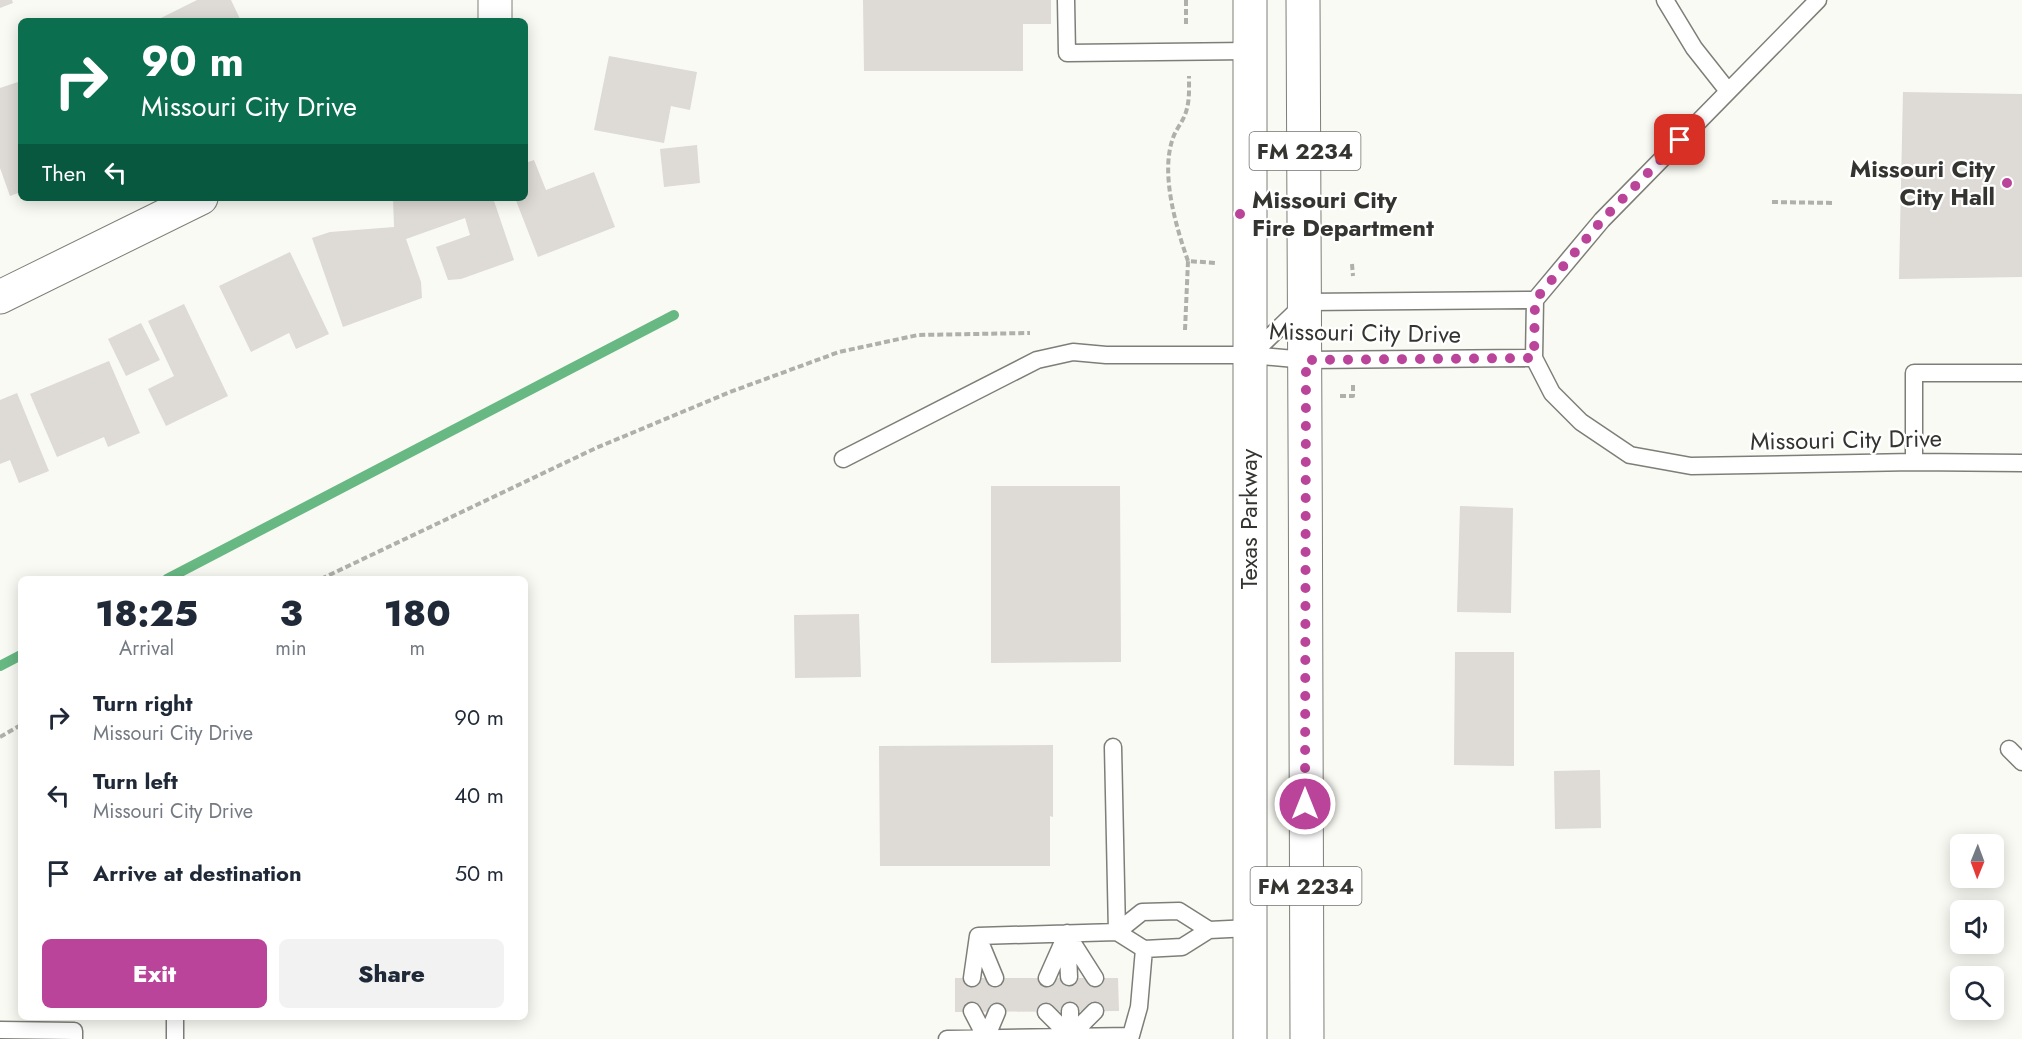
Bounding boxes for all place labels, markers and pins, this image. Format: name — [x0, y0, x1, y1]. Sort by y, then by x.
pin — [1654, 114, 1705, 165]
place label: Missouri City City Hall — [1850, 151, 1995, 214]
marker: Missouri City City Hall — [2000, 176, 2014, 190]
place label: Missouri City Fire Department — [1252, 182, 1434, 245]
marker: Missouri City Fire Department — [1233, 207, 1247, 221]

